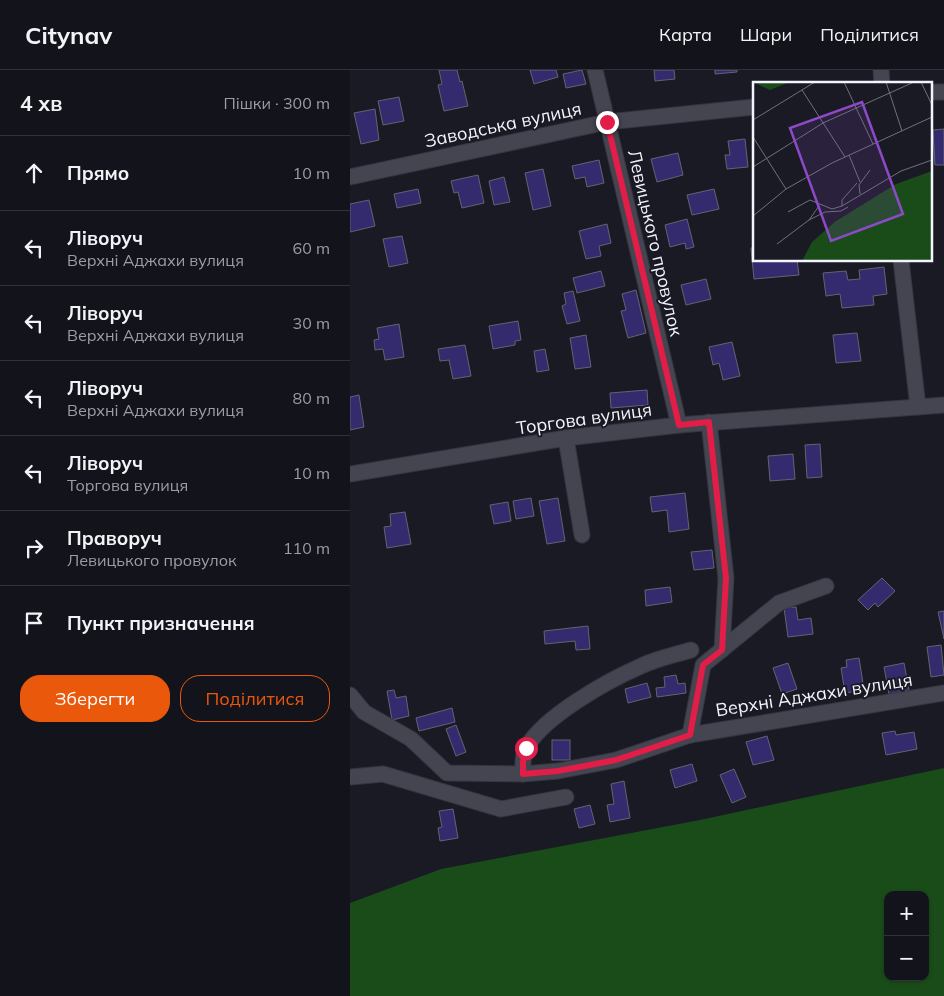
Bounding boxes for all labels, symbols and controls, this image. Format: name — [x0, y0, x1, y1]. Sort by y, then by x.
text: Citynav — [25, 20, 112, 50]
text: Карта — [659, 23, 712, 46]
text: Шари — [740, 23, 792, 46]
text: Поділитися — [820, 23, 919, 46]
inset map — [753, 82, 932, 261]
text: 4 хв — [20, 90, 62, 116]
text: Пішки · 300 m — [224, 93, 330, 113]
street label: Заводська вулиця — [422, 97, 584, 152]
route end — [596, 111, 619, 134]
street label: Левицького провулок — [623, 147, 688, 339]
icon: ahead — [20, 159, 48, 187]
text: Прямо — [67, 161, 129, 185]
text: 10 m — [293, 163, 330, 183]
text: Ліворуч — [67, 226, 143, 250]
icon: left — [20, 234, 48, 262]
text: 60 m — [293, 238, 330, 258]
text: Верхні Аджахи вулиця — [67, 250, 244, 270]
text: Ліворуч — [67, 301, 143, 325]
icon: left — [20, 309, 48, 337]
text: 30 m — [293, 313, 330, 333]
text: Верхні Аджахи вулиця — [67, 325, 244, 345]
text: Ліворуч — [67, 376, 143, 400]
icon: left — [20, 384, 48, 412]
text: 80 m — [293, 388, 330, 408]
street label: Торгова вулиця — [515, 398, 653, 439]
text: Верхні Аджахи вулиця — [67, 400, 244, 420]
text: Ліворуч — [67, 451, 143, 475]
icon: left — [20, 459, 48, 487]
text: 10 m — [293, 463, 330, 483]
text: Торгова вулиця — [67, 475, 188, 495]
text: Праворуч — [67, 526, 162, 550]
icon: right — [20, 534, 48, 562]
text: 110 m — [283, 538, 330, 558]
text: Левицького провулок — [67, 550, 237, 570]
icon: arrive — [20, 609, 48, 637]
text: Пункт призначення — [67, 611, 255, 635]
street label: Верхні Аджахи вулиця — [714, 668, 914, 721]
button: Зберегти — [20, 675, 170, 722]
button: Поділитися — [180, 675, 330, 722]
route start — [515, 737, 538, 760]
map controls — [884, 891, 929, 981]
button: + — [884, 891, 929, 936]
button: − — [884, 936, 929, 981]

